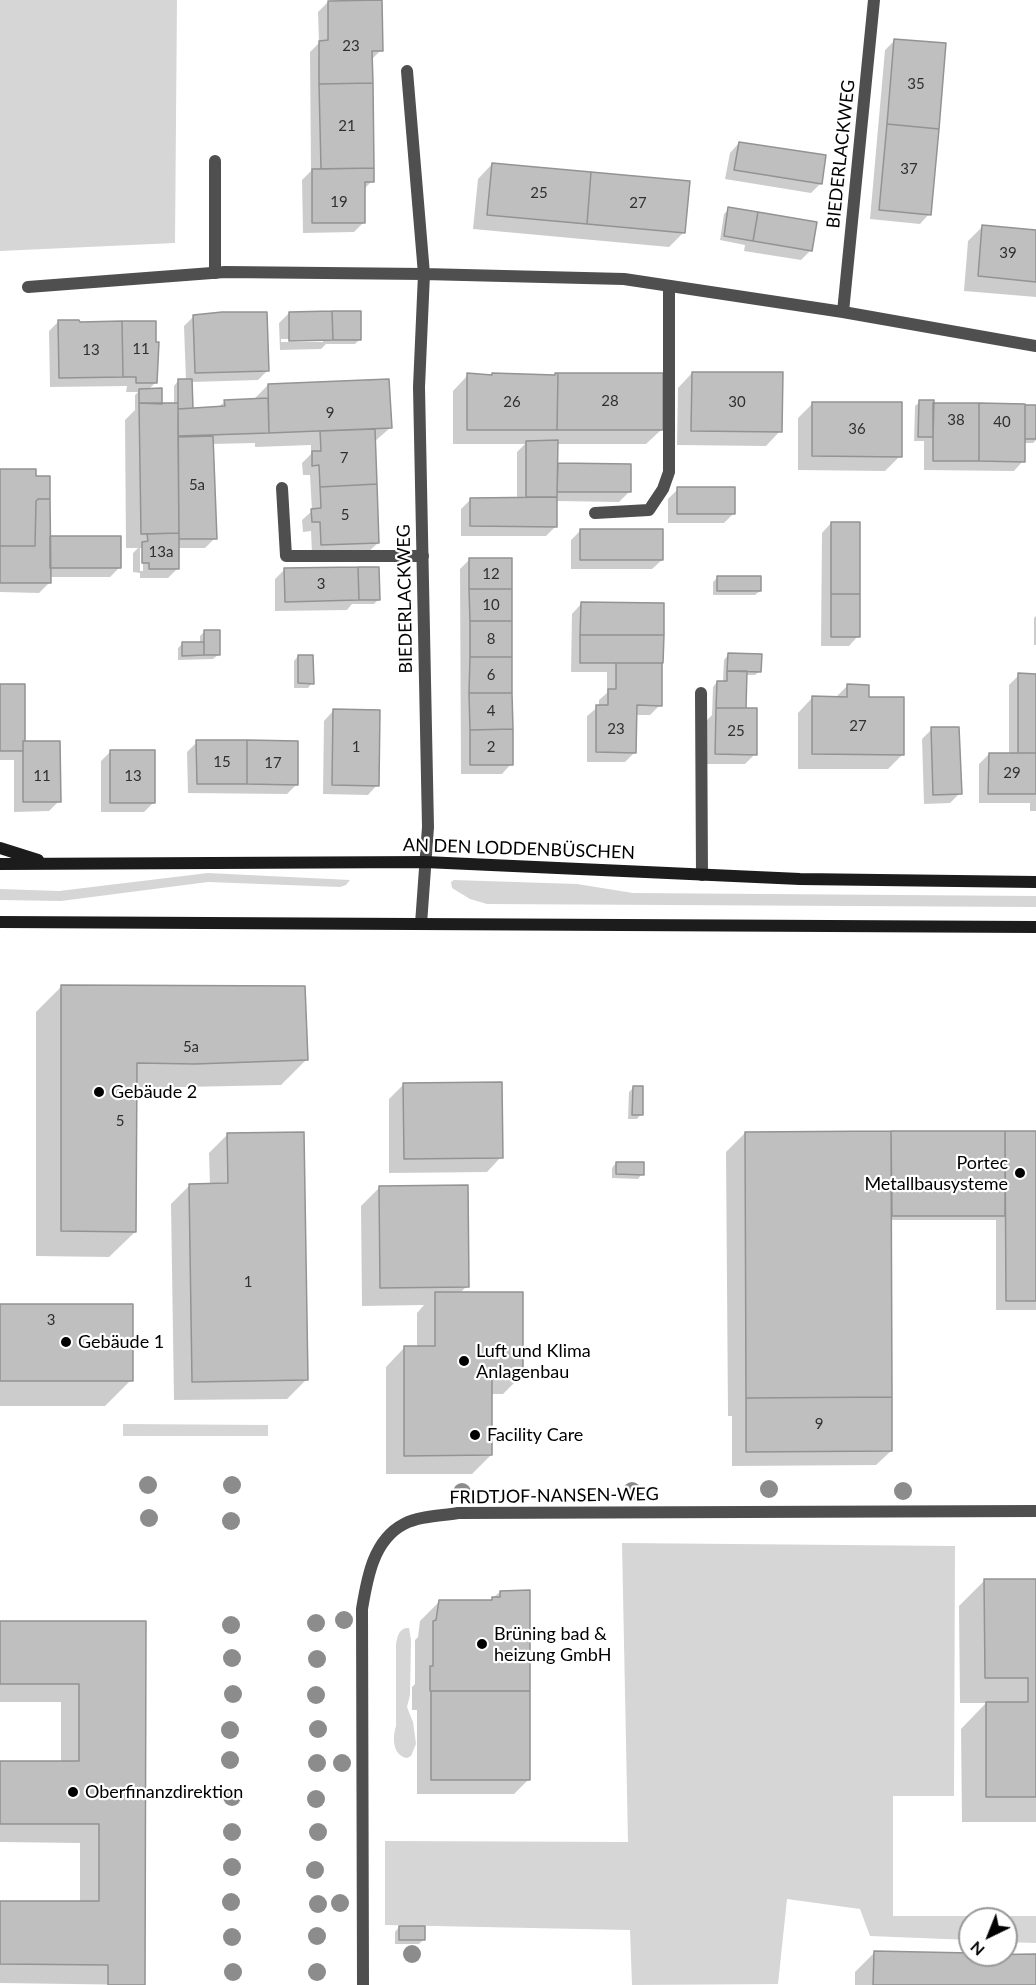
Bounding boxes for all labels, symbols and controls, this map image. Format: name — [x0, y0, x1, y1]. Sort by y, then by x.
house number: 23 — [342, 37, 360, 55]
house number: 35 — [907, 75, 925, 93]
street label: BIEDERLACKWEG — [822, 79, 860, 229]
house number: 21 — [338, 117, 356, 135]
house number: 37 — [900, 160, 918, 178]
house number: 25 — [530, 184, 548, 202]
house number: 19 — [330, 193, 348, 211]
house number: 27 — [629, 194, 647, 212]
house number: 39 — [999, 244, 1017, 262]
house number: 11 — [132, 340, 150, 358]
house number: 13 — [82, 341, 100, 359]
house number: 28 — [601, 392, 619, 410]
house number: 26 — [503, 393, 521, 411]
house number: 30 — [728, 393, 746, 411]
house number: 9 — [326, 404, 334, 422]
house number: 38 — [947, 411, 965, 429]
house number: 40 — [993, 413, 1011, 431]
house number: 36 — [848, 420, 866, 438]
house number: 7 — [340, 449, 348, 467]
house number: 5a — [189, 476, 205, 494]
house number: 5 — [341, 506, 349, 524]
street label: BIEDERLACKWEG — [393, 524, 417, 674]
house number: 13a — [149, 543, 173, 561]
house number: 12 — [482, 565, 500, 583]
house number: 3 — [317, 575, 325, 593]
house number: 10 — [482, 596, 500, 614]
house number: 8 — [487, 630, 495, 648]
house number: 6 — [487, 666, 495, 684]
house number: 4 — [487, 702, 495, 720]
house number: 27 — [849, 717, 867, 735]
house number: 23 — [607, 720, 625, 738]
house number: 25 — [727, 722, 745, 740]
house number: 1 — [352, 738, 360, 756]
house number: 2 — [487, 738, 495, 756]
house number: 15 — [213, 753, 231, 771]
house number: 17 — [264, 754, 282, 772]
house number: 29 — [1003, 764, 1021, 782]
house number: 11 — [33, 767, 51, 785]
house number: 13 — [124, 767, 142, 785]
street label: AN DEN LODDENBÜSCHEN — [403, 834, 635, 864]
house number: 5a — [183, 1038, 199, 1056]
place label: Gebäude 2 — [111, 1081, 197, 1103]
marker: Gebäude 2 — [92, 1085, 106, 1099]
house number: 5 — [116, 1112, 124, 1130]
place label: Portec Metallbausysteme — [864, 1152, 1008, 1194]
marker: Portec Metallbausysteme — [1013, 1166, 1027, 1180]
house number: 1 — [244, 1273, 252, 1291]
house number: 3 — [47, 1311, 55, 1329]
place label: Gebäude 1 — [78, 1331, 164, 1353]
marker: Gebäude 1 — [59, 1335, 73, 1349]
place label: Luft und Klima Anlagenbau — [476, 1340, 591, 1382]
marker: Luft und Klima Anlagenbau — [457, 1354, 471, 1368]
house number: 9 — [815, 1415, 823, 1433]
place label: Facility Care — [487, 1424, 583, 1446]
marker: Facility Care — [468, 1428, 482, 1442]
street label: FRIDTJOF-NANSEN-WEG — [449, 1483, 659, 1509]
place label: Brüning bad & heizung GmbH — [494, 1623, 611, 1666]
marker: Brüning bad & heizung GmbH — [475, 1637, 489, 1651]
place label: Oberfinanzdirektion — [85, 1781, 243, 1803]
marker: Oberfinanzdirektion — [66, 1785, 80, 1799]
north arrow — [958, 1907, 1018, 1967]
text: N — [966, 1938, 988, 1960]

